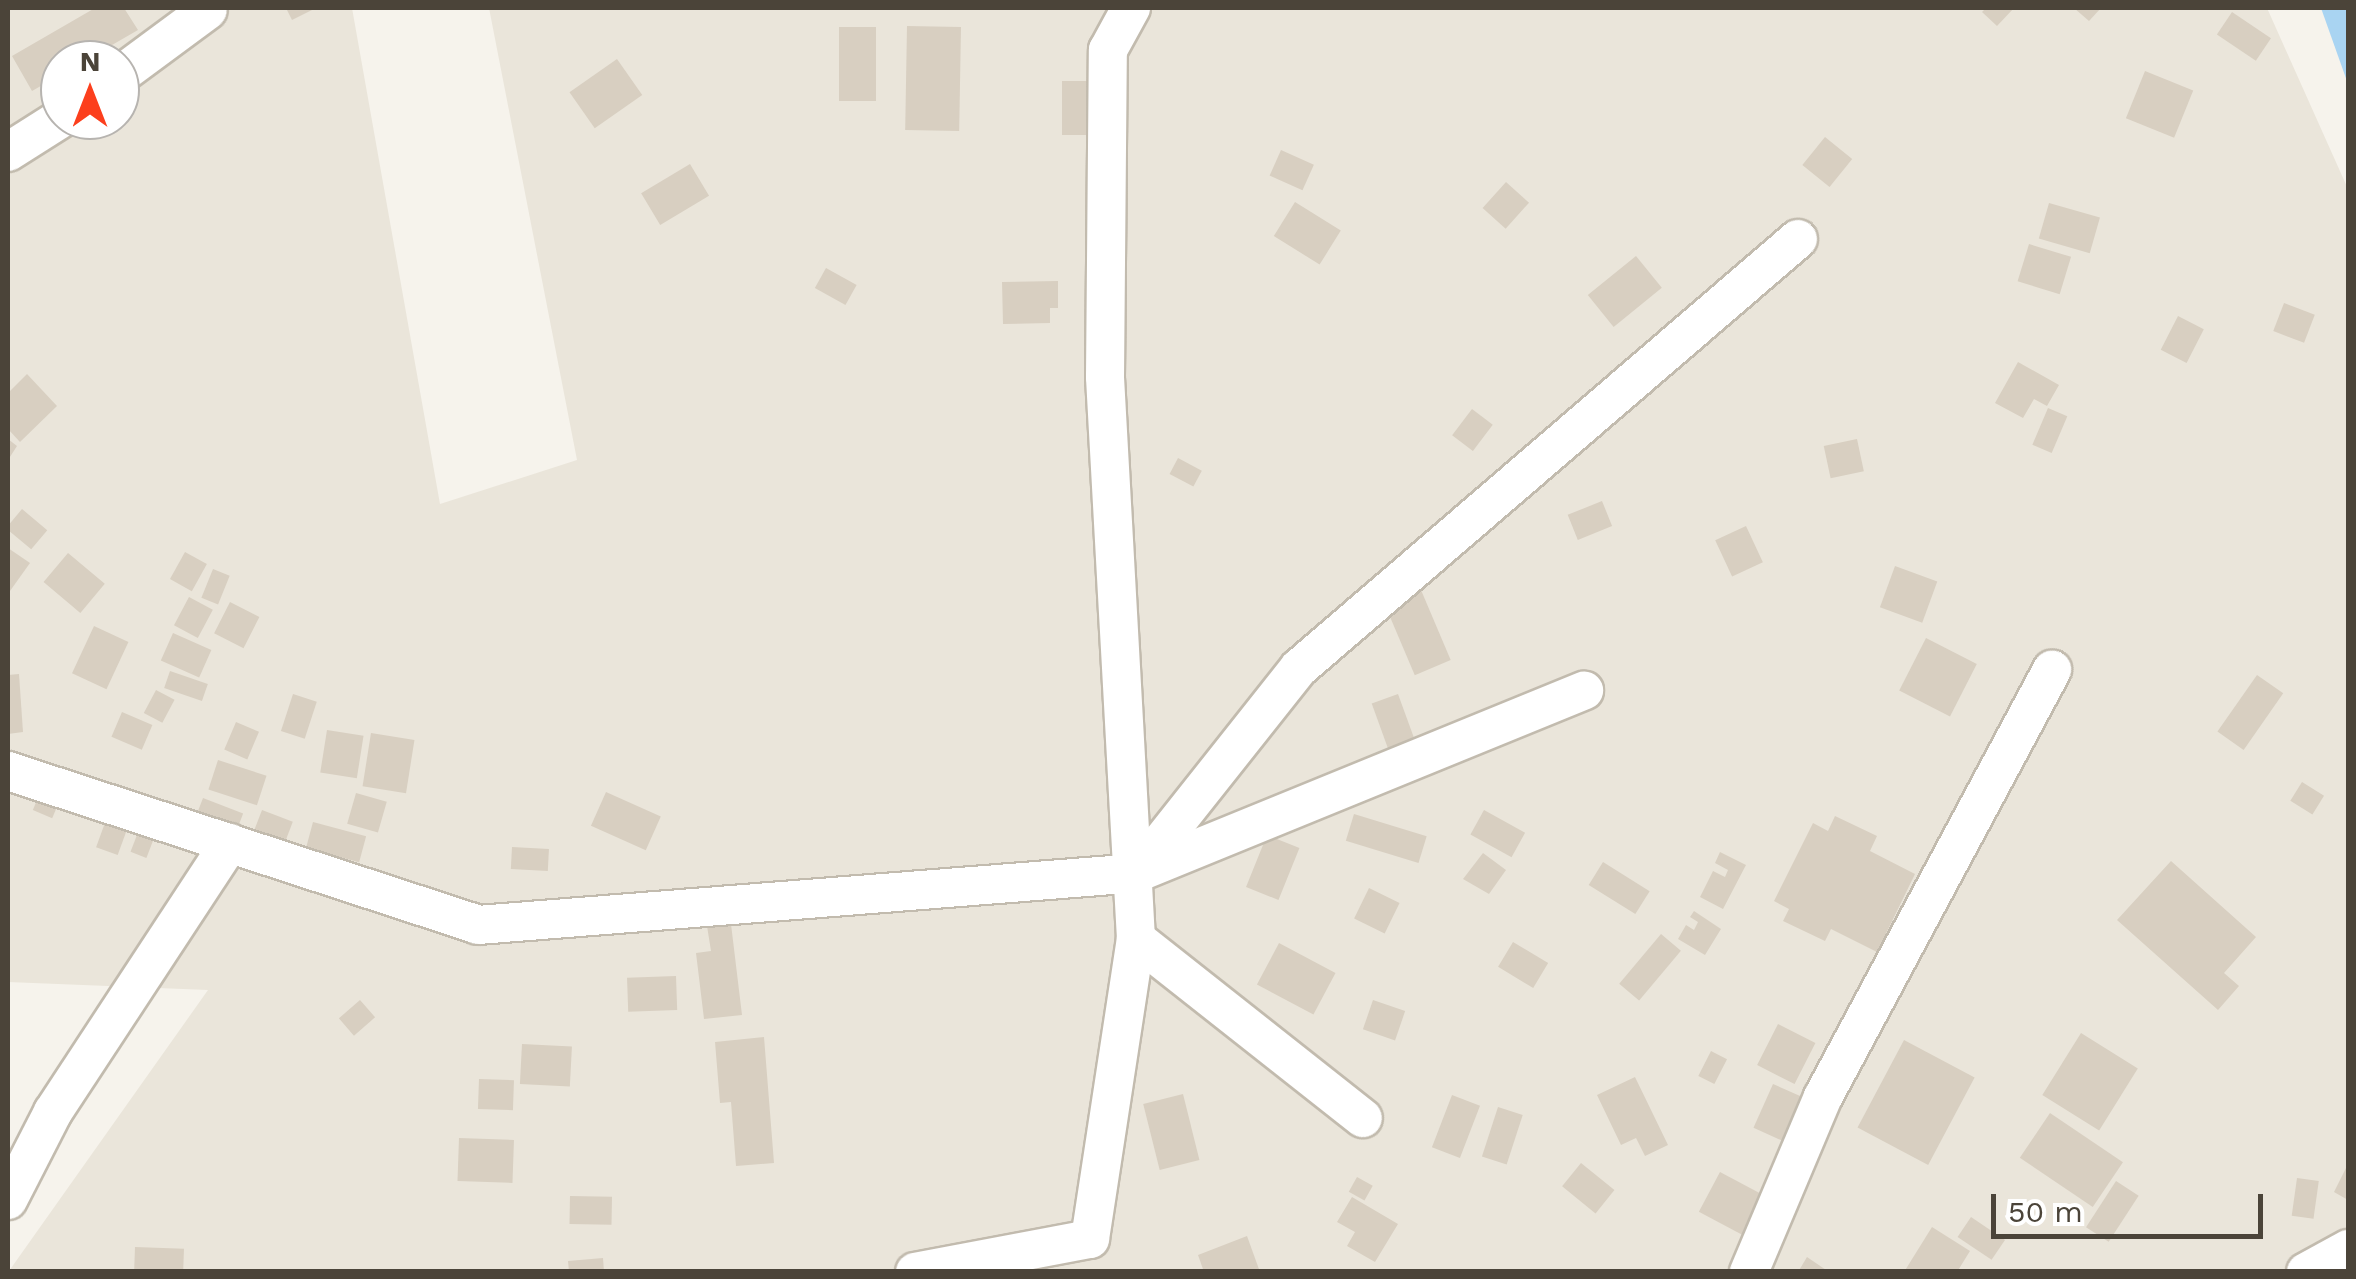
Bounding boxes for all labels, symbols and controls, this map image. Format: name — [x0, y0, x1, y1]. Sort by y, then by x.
north arrow — [40, 40, 140, 140]
text: N — [80, 45, 100, 78]
scale bar — [1996, 1174, 2268, 1236]
text: 50 m — [2008, 1194, 2083, 1229]

